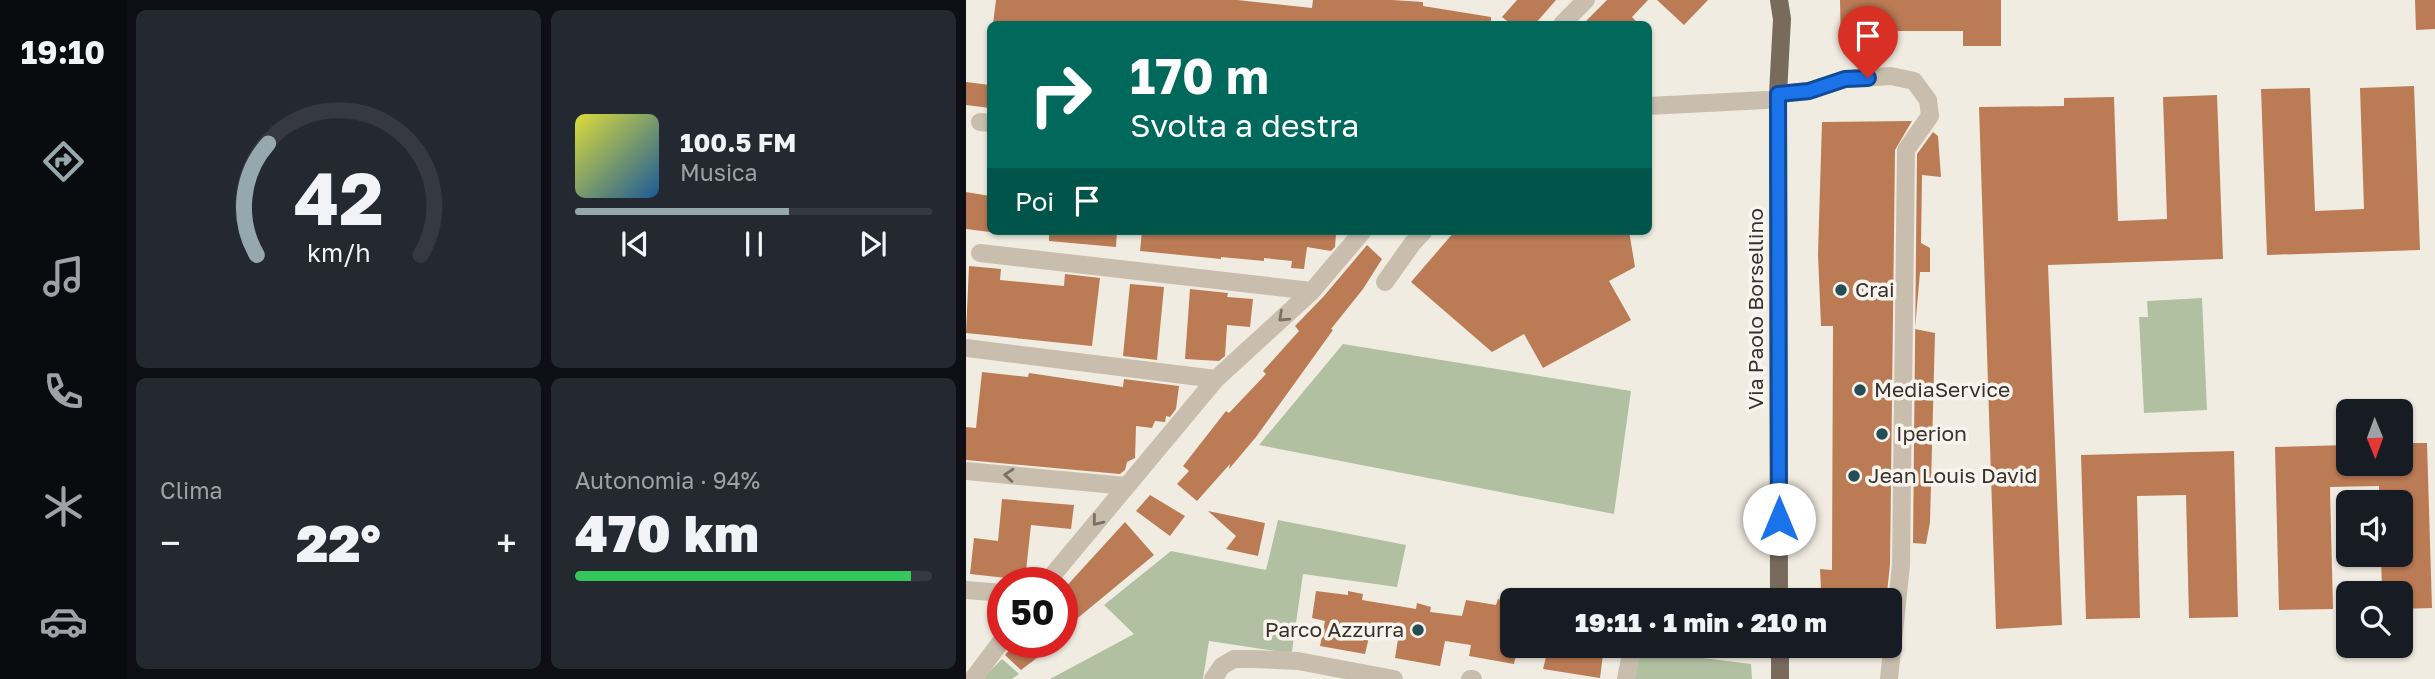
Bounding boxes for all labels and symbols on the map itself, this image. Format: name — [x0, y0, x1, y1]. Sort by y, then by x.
pin — [1838, 6, 1898, 78]
street label: Via Paolo Borsellino — [1742, 208, 1768, 410]
place label: Crai — [1855, 276, 1895, 302]
marker: Crai — [1833, 282, 1849, 298]
one-way arrow — [1278, 309, 1291, 321]
place label: MediaService — [1874, 376, 2010, 402]
marker: MediaService — [1852, 382, 1868, 398]
north arrow — [2336, 399, 2413, 476]
place label: Iperion — [1896, 420, 1967, 446]
marker: Iperion — [1874, 426, 1890, 442]
place label: Jean Louis David — [1868, 462, 2037, 488]
one-way arrow — [1003, 468, 1014, 483]
marker: Jean Louis David — [1846, 468, 1862, 484]
position arrow — [1742, 482, 1816, 556]
one-way arrow — [1093, 512, 1105, 525]
speed limit sign: 50 — [987, 567, 1078, 658]
place label: Parco Azzurra — [1265, 616, 1404, 642]
marker: Parco Azzurra — [1410, 622, 1426, 638]

